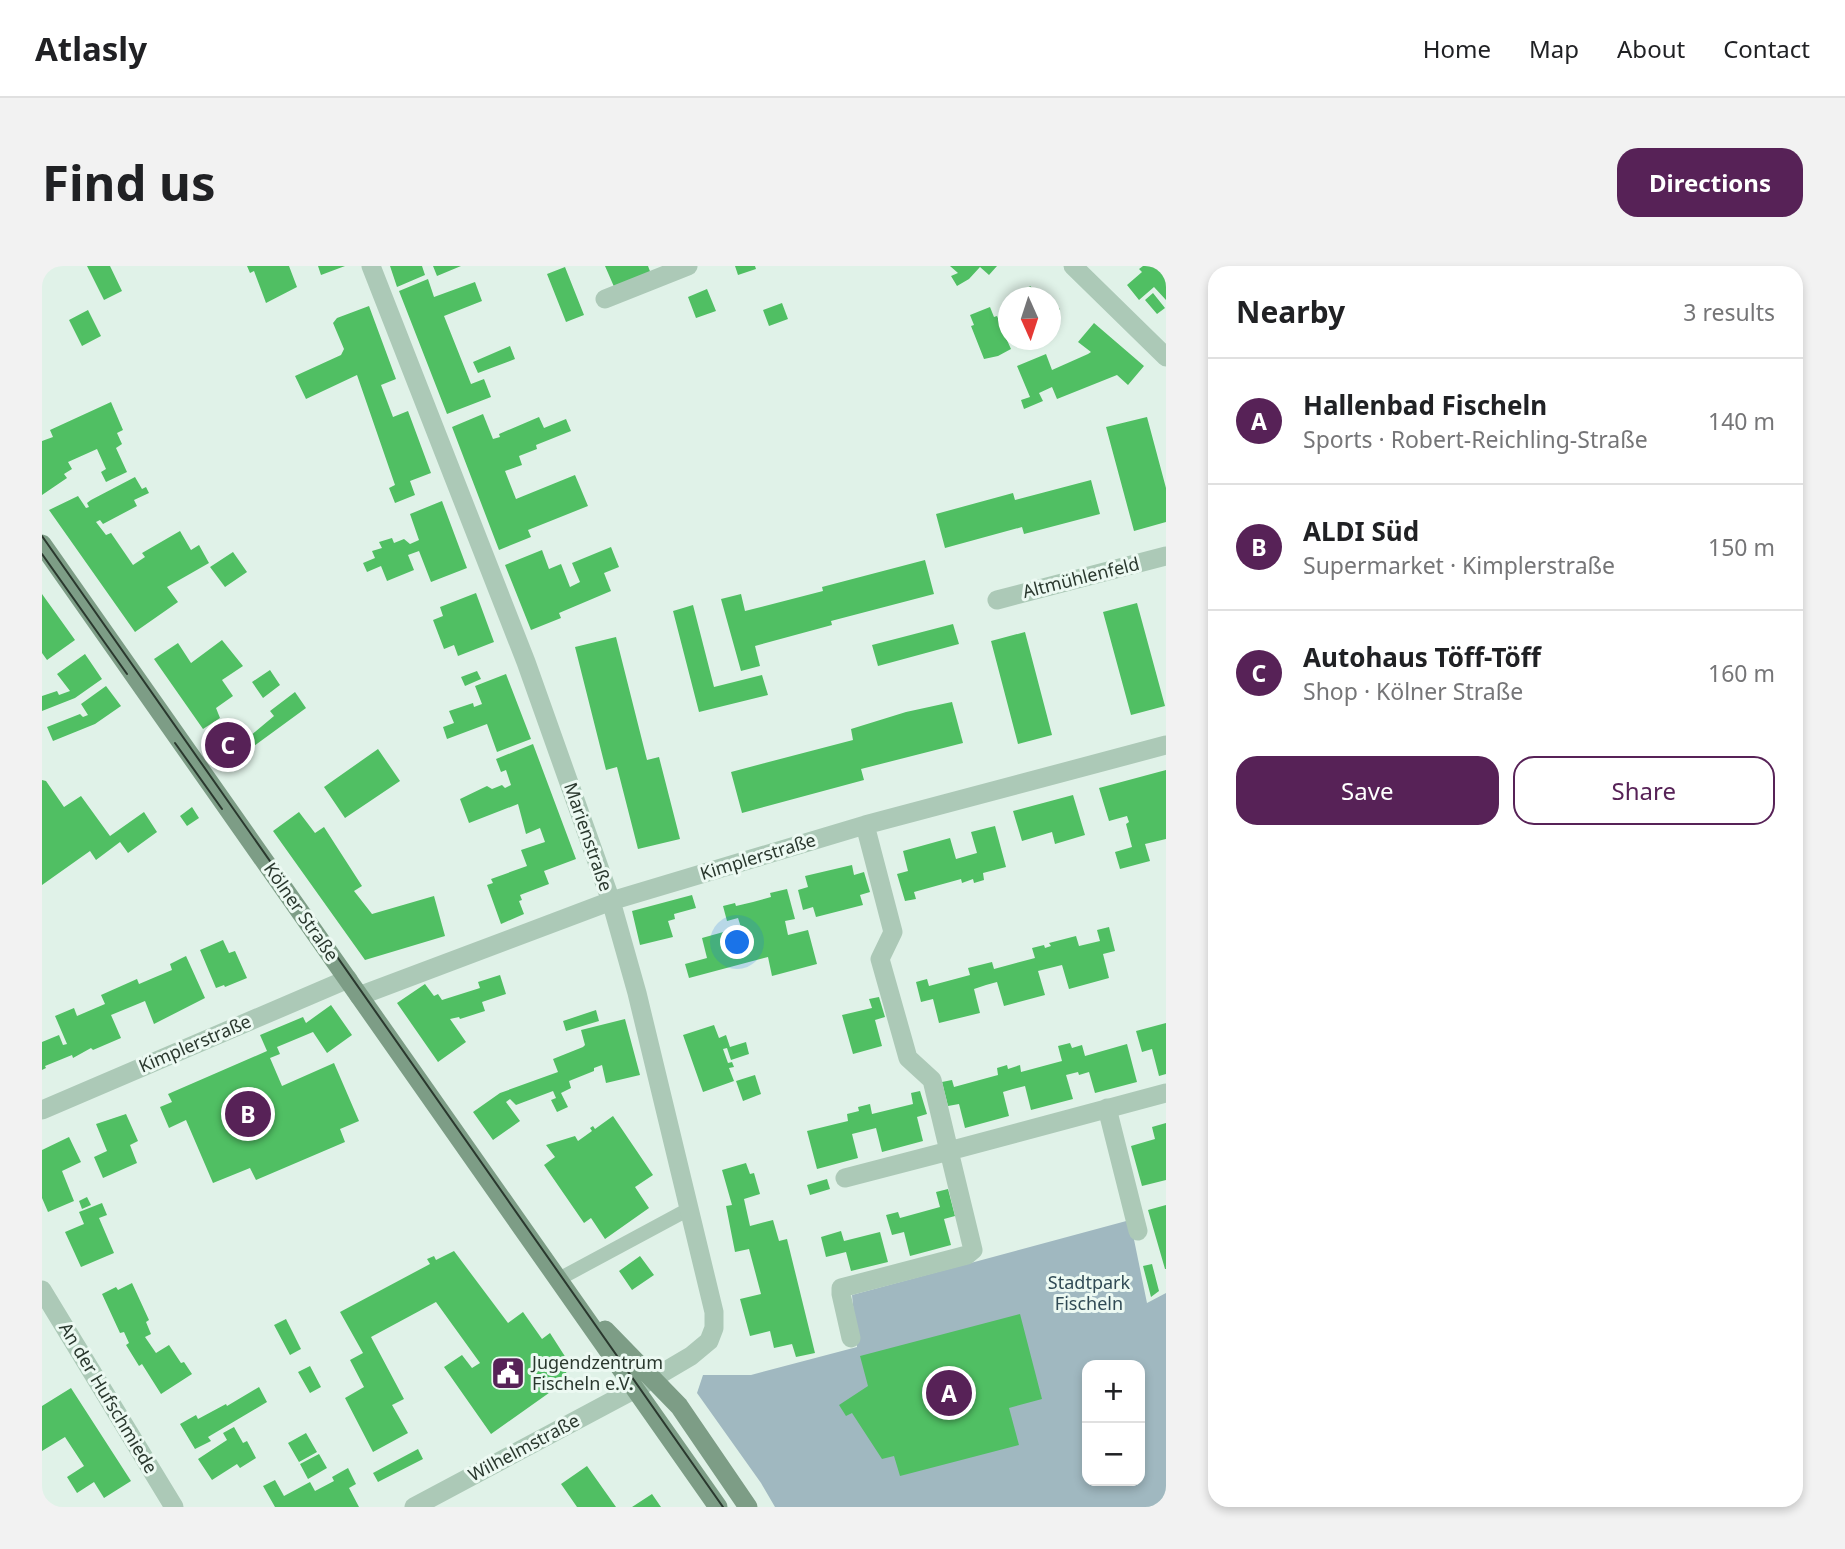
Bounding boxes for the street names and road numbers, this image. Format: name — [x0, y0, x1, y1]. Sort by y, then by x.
street label: Altmühlenfeld — [1020, 551, 1142, 603]
street label: Marienstraße — [559, 779, 619, 894]
street label: Kimplerstraße — [697, 827, 818, 885]
street label: Kölner Straße — [259, 857, 345, 965]
street label: Kimplerstraße — [135, 1009, 254, 1078]
street label: An der Hufschmiede — [54, 1317, 164, 1478]
street label: Wilhelmstraße — [464, 1408, 583, 1486]

